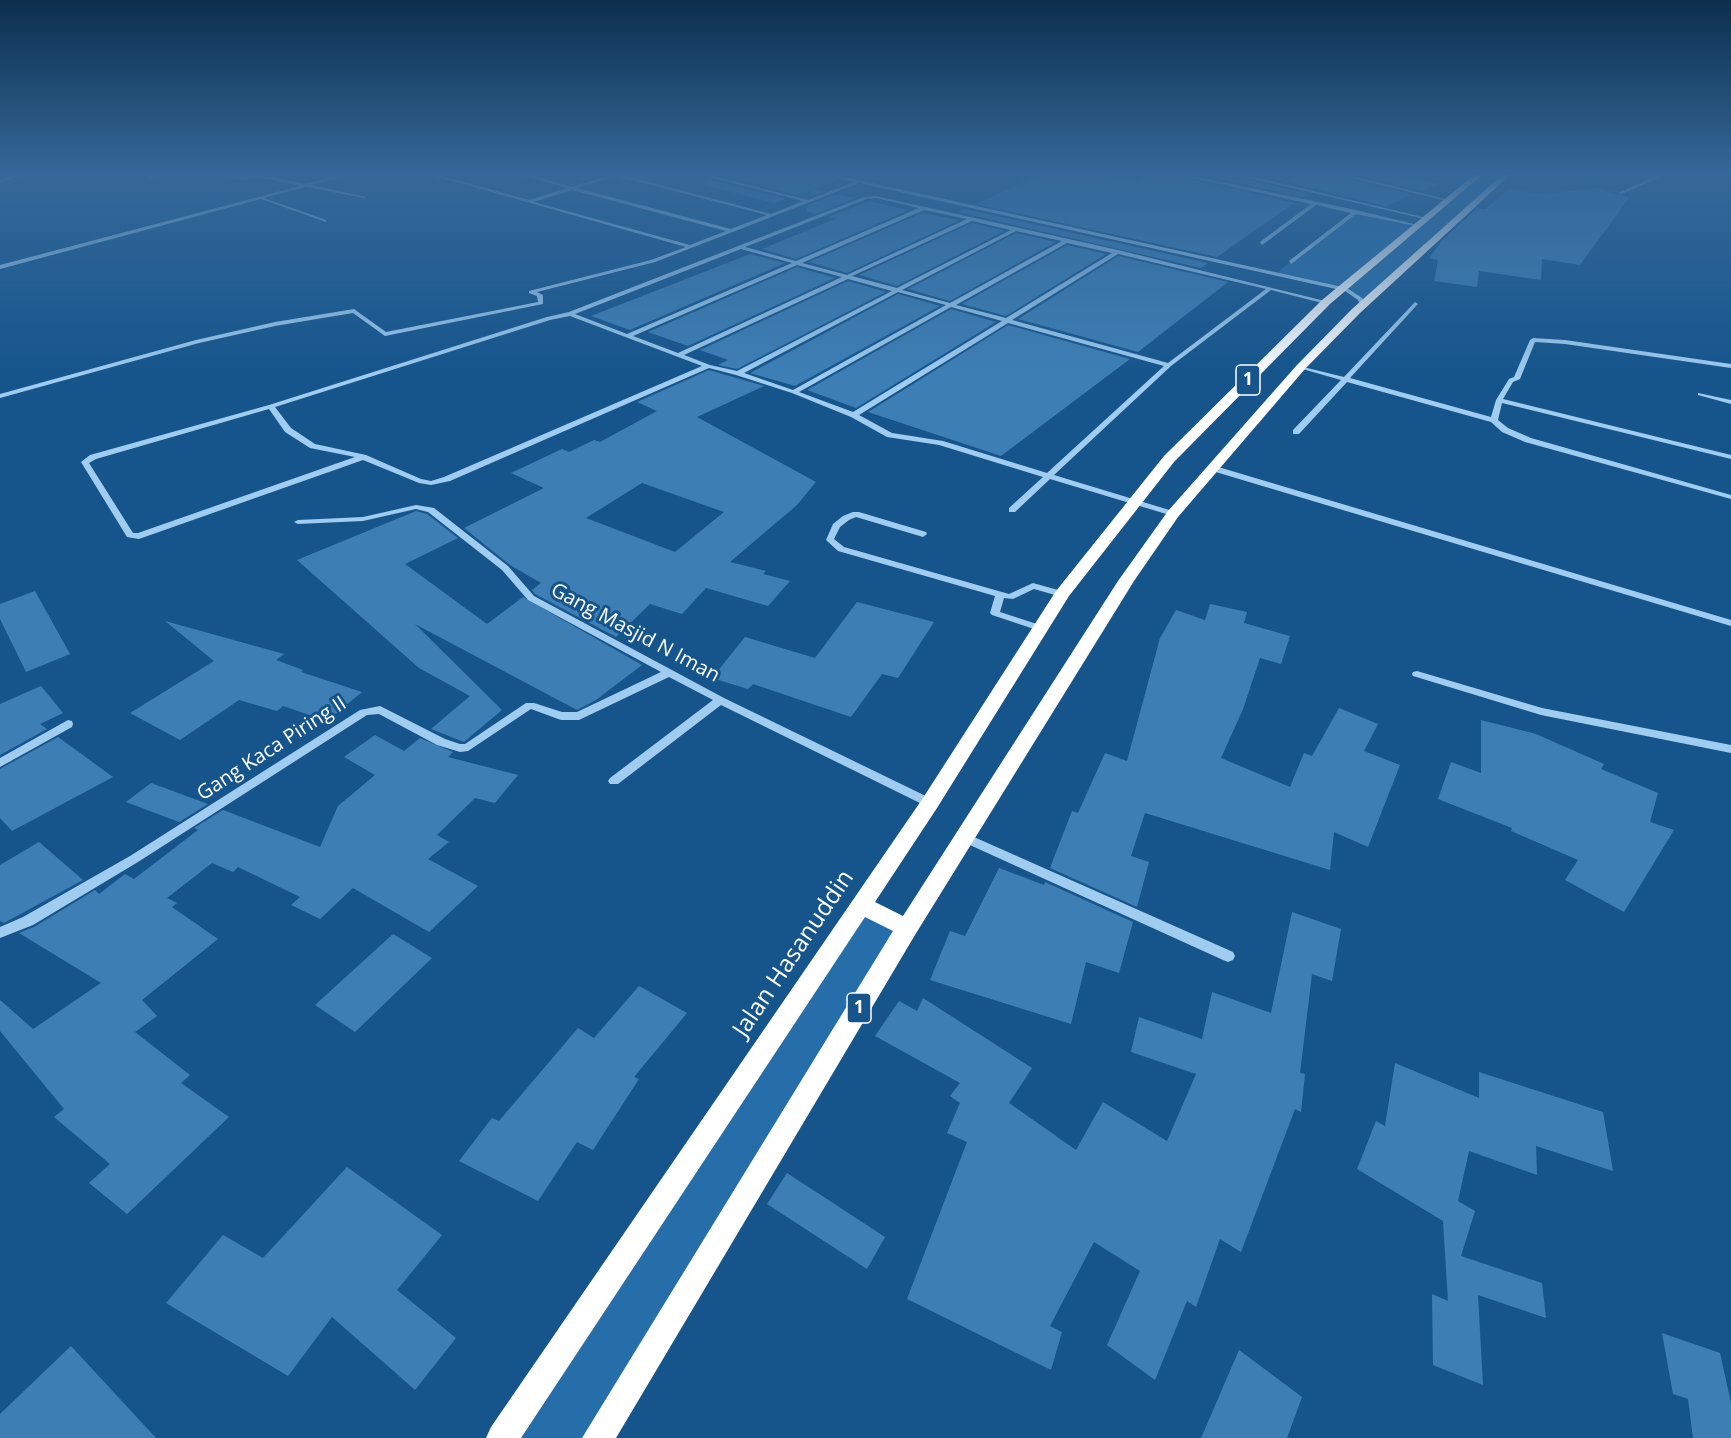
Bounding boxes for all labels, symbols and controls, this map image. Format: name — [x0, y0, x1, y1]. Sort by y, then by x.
road number: 1 — [1236, 365, 1260, 395]
street label: Gang Masjid N Iman — [546, 578, 724, 688]
street label: Gang Kaca Piring II — [193, 692, 351, 806]
street label: Jalan Hasanuddin — [727, 865, 861, 1043]
road number: 1 — [847, 993, 871, 1023]

